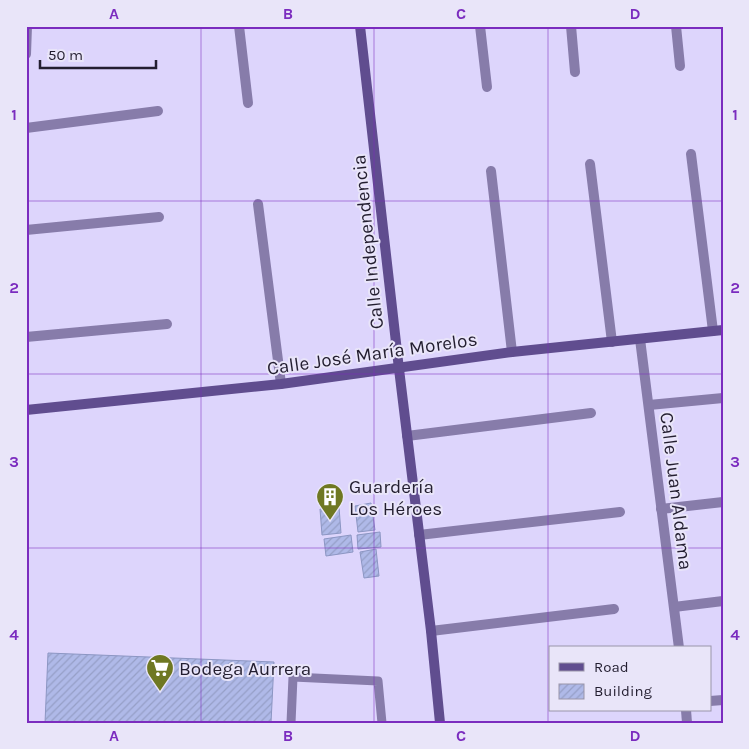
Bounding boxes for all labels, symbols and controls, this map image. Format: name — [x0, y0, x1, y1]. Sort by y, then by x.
text: A — [109, 4, 119, 23]
text: B — [283, 4, 293, 23]
text: C — [456, 4, 466, 23]
text: D — [630, 4, 641, 23]
scale bar — [40, 38, 156, 70]
text: 50 m — [48, 46, 83, 64]
text: 1 — [11, 105, 17, 124]
text: 1 — [732, 105, 738, 124]
street label: Calle Independencia — [348, 153, 388, 330]
text: 2 — [9, 278, 19, 297]
text: 2 — [730, 278, 740, 297]
street label: Calle José María Morelos — [266, 328, 479, 380]
street label: Calle Juan Aldama — [655, 411, 697, 571]
text: 3 — [9, 452, 19, 471]
text: 3 — [730, 452, 740, 471]
place label: Guardería Los Héroes — [349, 476, 442, 520]
building icon: Guardería Los Héroes — [315, 482, 345, 521]
text: 4 — [9, 625, 19, 644]
text: 4 — [730, 625, 740, 644]
legend — [549, 646, 712, 712]
supermarket icon: Bodega Aurrera — [145, 653, 175, 692]
place label: Bodega Aurrera — [179, 658, 311, 680]
text: Road — [594, 658, 629, 676]
text: Building — [594, 682, 652, 700]
text: A — [109, 726, 119, 745]
text: B — [283, 726, 293, 745]
text: C — [456, 726, 466, 745]
text: D — [630, 726, 641, 745]

